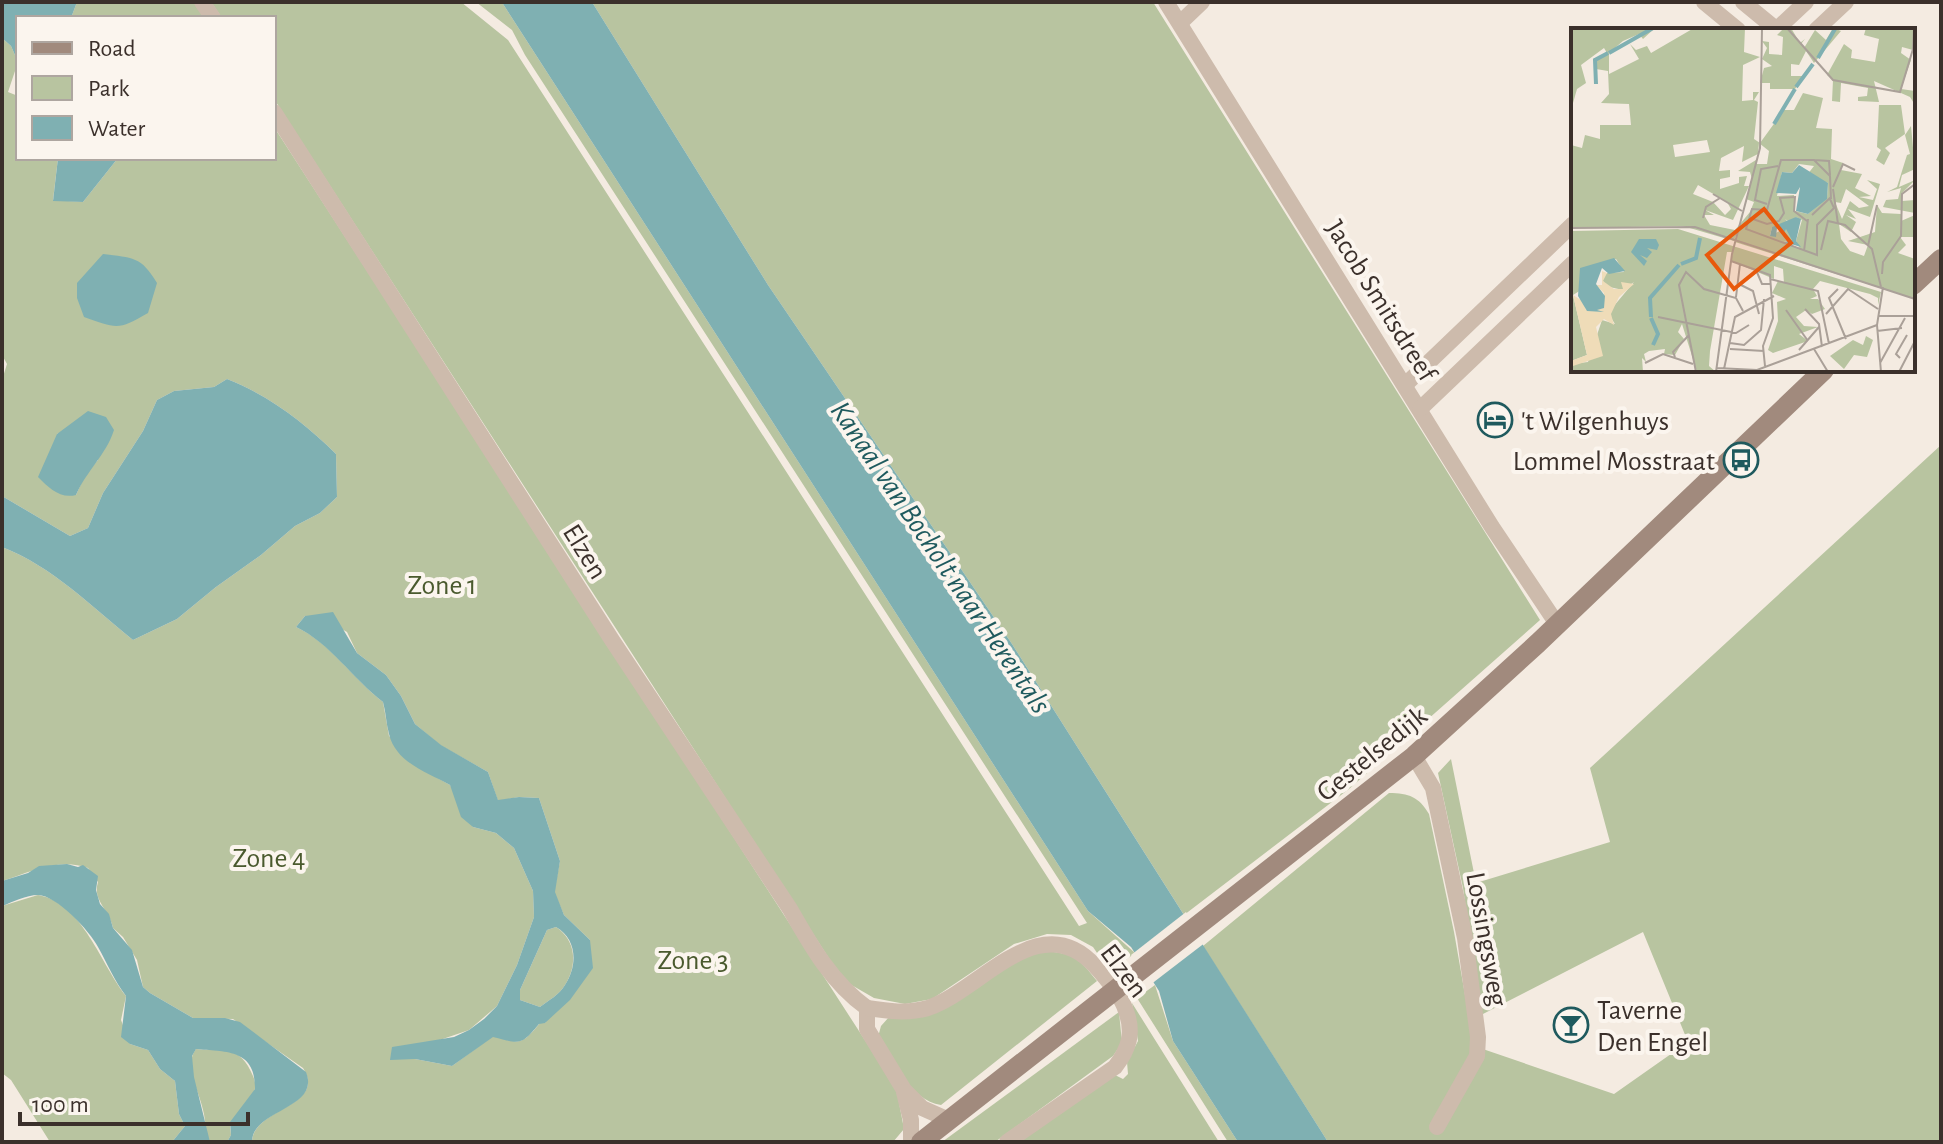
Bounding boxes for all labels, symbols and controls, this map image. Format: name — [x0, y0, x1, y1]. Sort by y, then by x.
legend — [16, 16, 276, 160]
inset map — [1571, 28, 1915, 372]
text: Road — [88, 37, 136, 61]
text: Park — [88, 77, 129, 101]
text: Water — [88, 117, 146, 141]
street label: Jacob Smitsdreef — [1320, 216, 1442, 388]
water label: Kanaal van Bocholt naar Herentals — [825, 396, 1056, 719]
hotel icon: 't Wilgenhuys — [1476, 401, 1514, 439]
place label: 't Wilgenhuys — [1521, 408, 1669, 436]
bus stop icon: Lommel Mosstraat — [1722, 441, 1760, 479]
place label: Lommel Mosstraat — [1513, 448, 1715, 476]
street label: Elzen — [557, 520, 612, 584]
park label: Zone 1 — [407, 572, 477, 600]
street label: Gestelsedijk — [1312, 702, 1433, 807]
park label: Zone 4 — [233, 845, 305, 873]
street label: Lossingsweg — [1460, 870, 1512, 1009]
street label: Elzen — [1095, 939, 1152, 1003]
park label: Zone 3 — [657, 947, 729, 975]
place label: Taverne Den Engel — [1597, 997, 1708, 1057]
bar icon: Taverne Den Engel — [1552, 1006, 1590, 1044]
scale bar — [20, 1076, 248, 1126]
text: 100 m — [32, 1093, 89, 1117]

